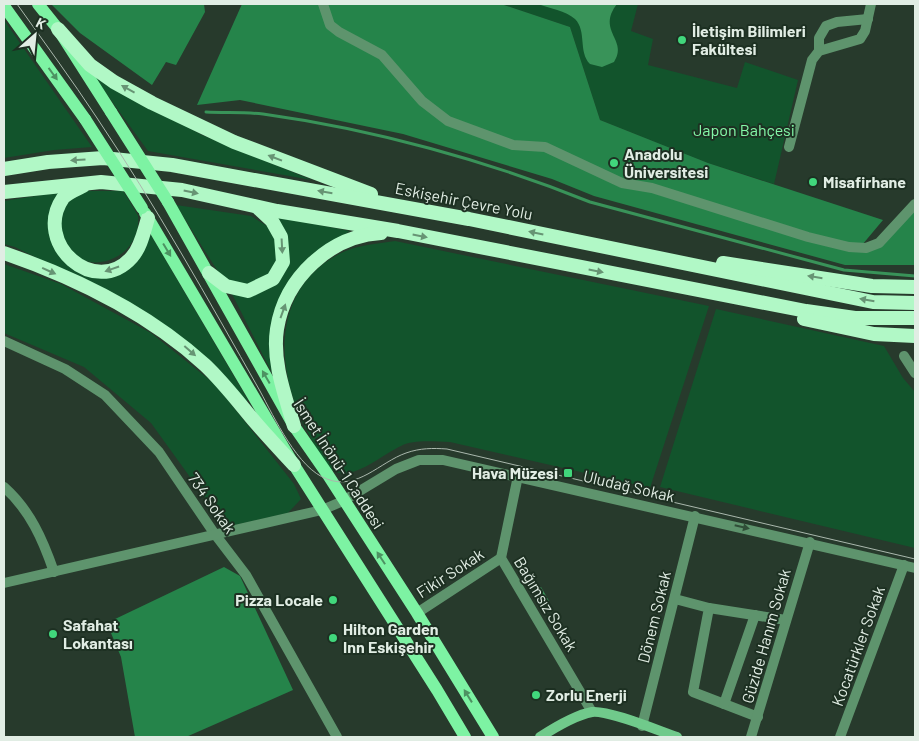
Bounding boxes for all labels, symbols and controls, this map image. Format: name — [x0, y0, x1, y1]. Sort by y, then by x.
north arrow — [10, 10, 60, 60]
text: K — [33, 13, 49, 33]
place label: İletişim Bilimleri Fakültesi — [692, 21, 806, 58]
marker: İletişim Bilimleri Fakültesi — [676, 34, 688, 46]
one-way arrow — [47, 67, 58, 80]
one-way arrow — [121, 85, 135, 94]
park label: Japon Bahçesi — [693, 120, 795, 139]
place label: Anadolu Üniversitesi — [624, 144, 708, 181]
one-way arrow — [267, 154, 282, 162]
one-way arrow — [69, 156, 85, 164]
marker: Anadolu Üniversitesi — [608, 157, 620, 169]
place label: Misafirhane — [823, 172, 906, 191]
marker: Misafirhane — [807, 176, 819, 188]
street label: Eskişehir Çevre Yolu — [394, 178, 534, 223]
one-way arrow — [184, 188, 199, 196]
one-way arrow — [316, 188, 332, 196]
one-way arrow — [528, 229, 543, 237]
one-way arrow — [412, 232, 428, 240]
one-way arrow — [278, 239, 286, 255]
one-way arrow — [162, 244, 171, 257]
one-way arrow — [104, 266, 119, 273]
one-way arrow — [42, 267, 56, 275]
one-way arrow — [589, 267, 605, 275]
one-way arrow — [806, 273, 822, 281]
one-way arrow — [858, 296, 874, 304]
one-way arrow — [280, 303, 287, 318]
one-way arrow — [183, 346, 196, 357]
one-way arrow — [262, 369, 270, 384]
street label: İsmet İnönü-1 Caddesi — [290, 395, 389, 532]
place label: Hava Müzesi — [472, 463, 558, 482]
street label: Uludağ Sokak — [581, 466, 677, 505]
marker: Hava Müzesi — [562, 467, 574, 479]
street label: 734 Sokak — [185, 469, 240, 537]
one-way arrow — [735, 523, 750, 531]
street label: Fikir Sokak — [413, 544, 487, 601]
one-way arrow — [376, 552, 386, 565]
street label: Bağımsız Sokak — [511, 553, 582, 654]
street label: Güzide Hanım Sokak — [737, 566, 794, 705]
street label: Dönem Sokak — [633, 569, 674, 665]
street label: Kocatürkler Sokak — [827, 583, 888, 708]
place label: Pizza Locale — [235, 590, 323, 609]
marker: Pizza Locale — [327, 594, 339, 606]
place label: Safahat Lokantası — [63, 615, 133, 652]
place label: Hilton Garden Inn Eskişehir — [343, 619, 439, 656]
marker: Safahat Lokantası — [47, 628, 59, 640]
marker: Hilton Garden Inn Eskişehir — [327, 632, 339, 644]
place label: Zorlu Enerji — [546, 685, 627, 704]
one-way arrow — [463, 689, 472, 702]
marker: Zorlu Enerji — [530, 689, 542, 701]

